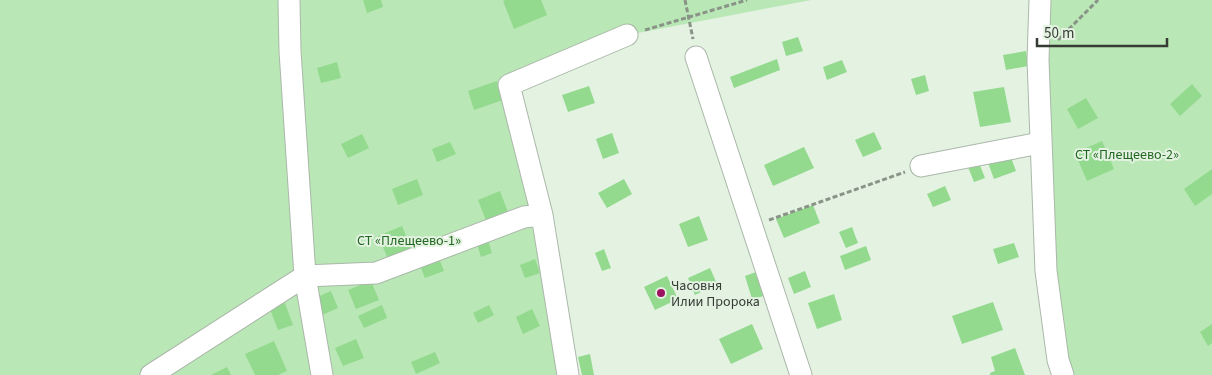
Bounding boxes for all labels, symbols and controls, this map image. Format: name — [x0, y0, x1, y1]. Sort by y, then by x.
scale bar — [1037, 15, 1167, 47]
text: 50 m — [1044, 23, 1074, 44]
park label: СТ «Плещеево-2» — [1075, 145, 1179, 165]
park label: СТ «Плещеево-1» — [357, 231, 461, 251]
place label: Часовня Илии Пророка — [671, 276, 760, 312]
marker: Часовня Илии Пророка — [655, 287, 667, 299]

